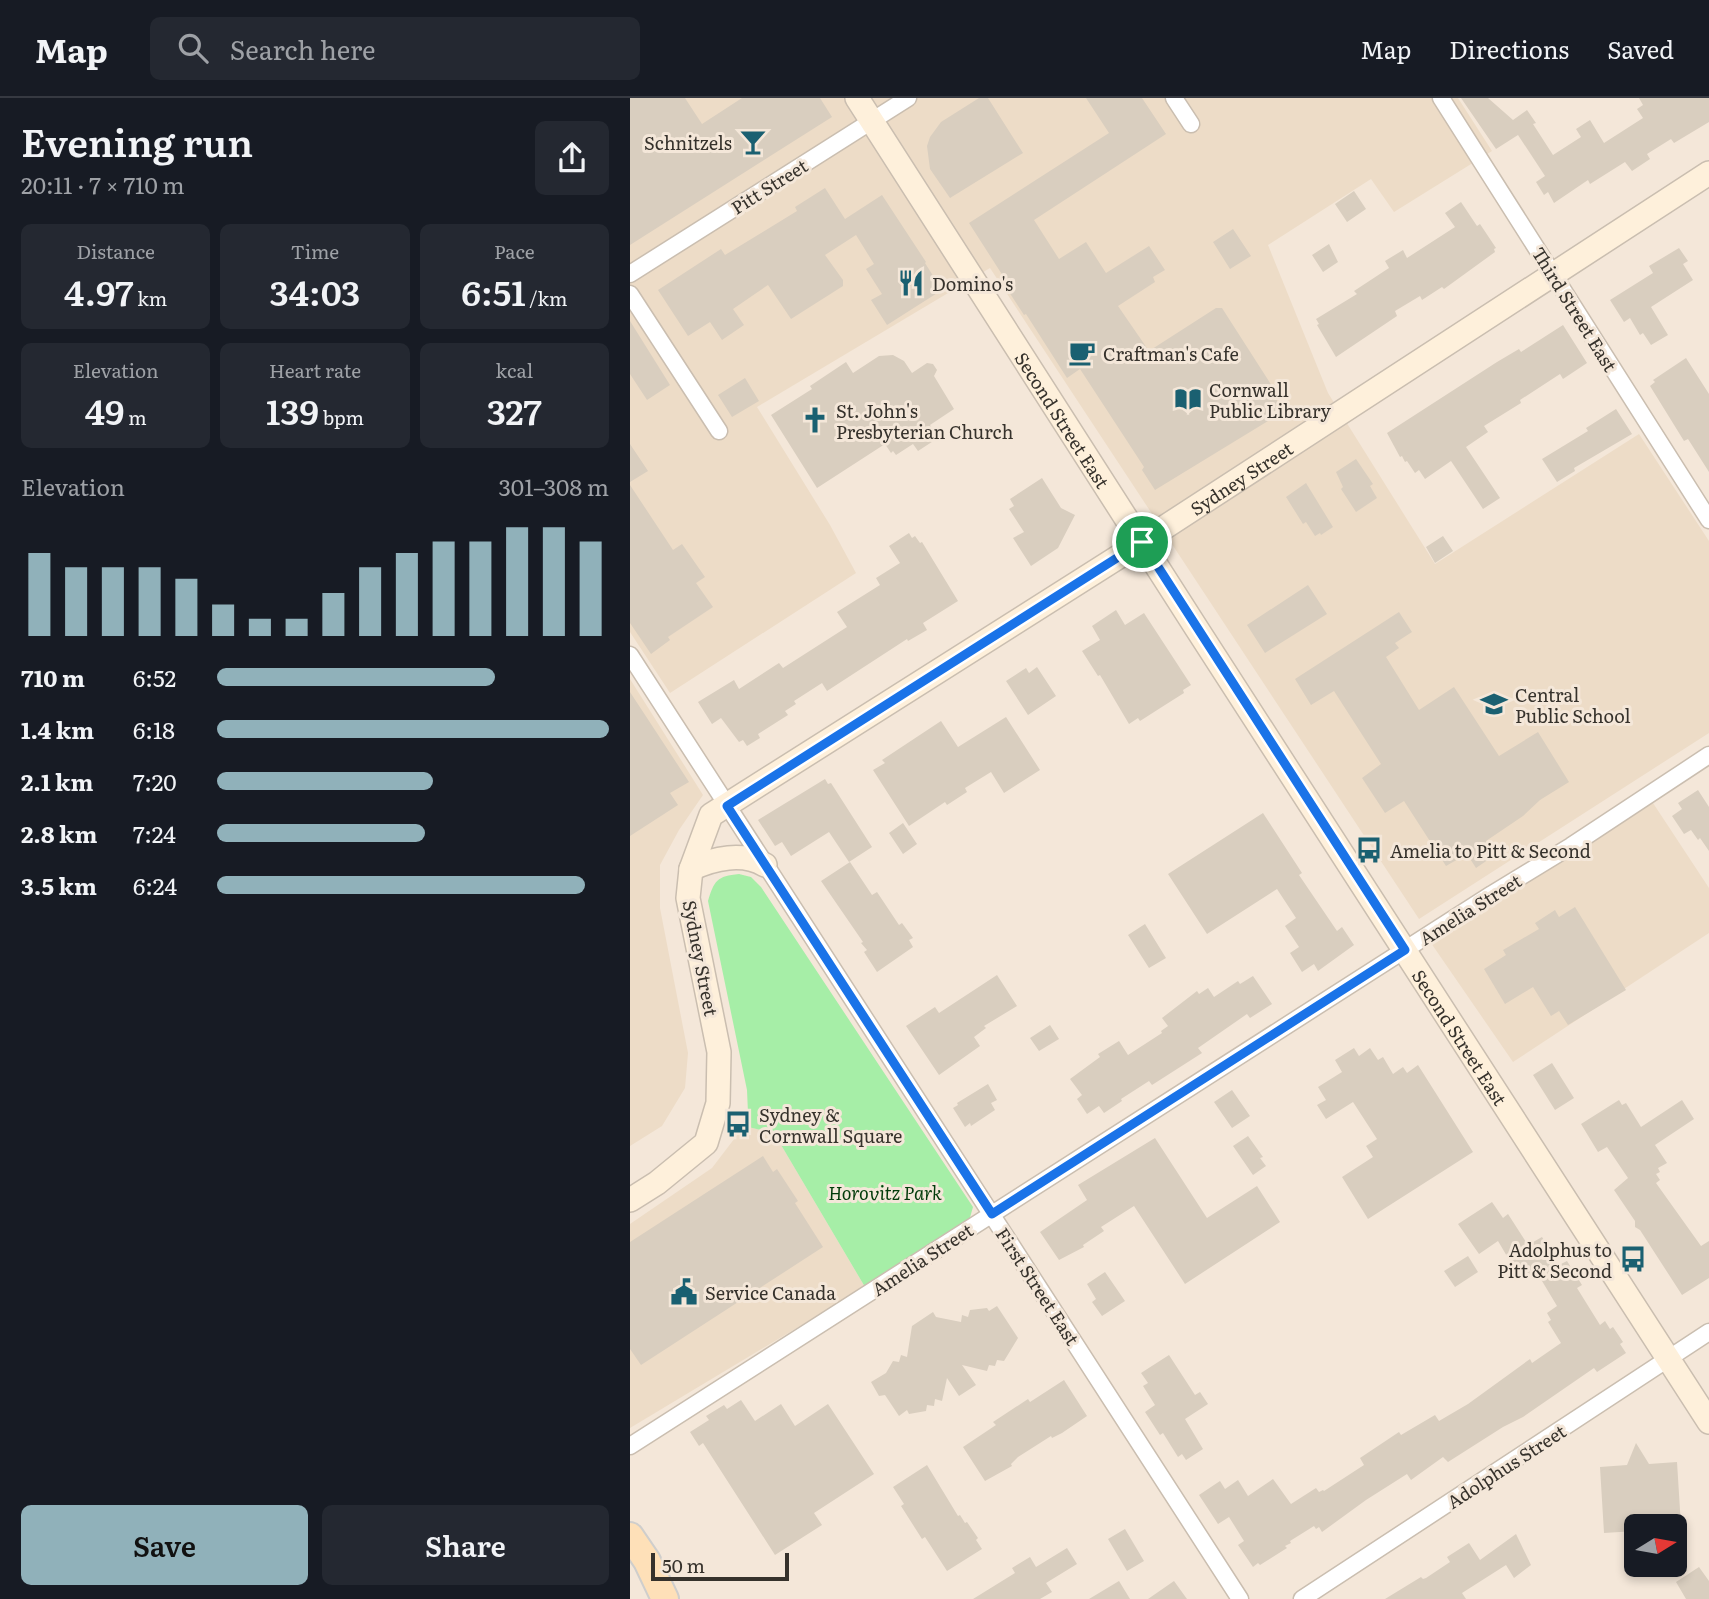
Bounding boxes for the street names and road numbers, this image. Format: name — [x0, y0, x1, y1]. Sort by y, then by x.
street label: Pitt Street — [725, 151, 813, 220]
street label: Third Street East — [1526, 241, 1625, 377]
street label: Second Street East — [1009, 346, 1117, 494]
street label: Sydney Street — [1184, 434, 1298, 521]
street label: Amelia Street — [1414, 866, 1527, 951]
street label: Sydney Street — [677, 898, 726, 1019]
street label: Second Street East — [1406, 963, 1515, 1111]
street label: Amelia Street — [866, 1216, 979, 1302]
street label: First Street East — [990, 1222, 1087, 1351]
street label: Adolphus Street — [1441, 1417, 1571, 1515]

